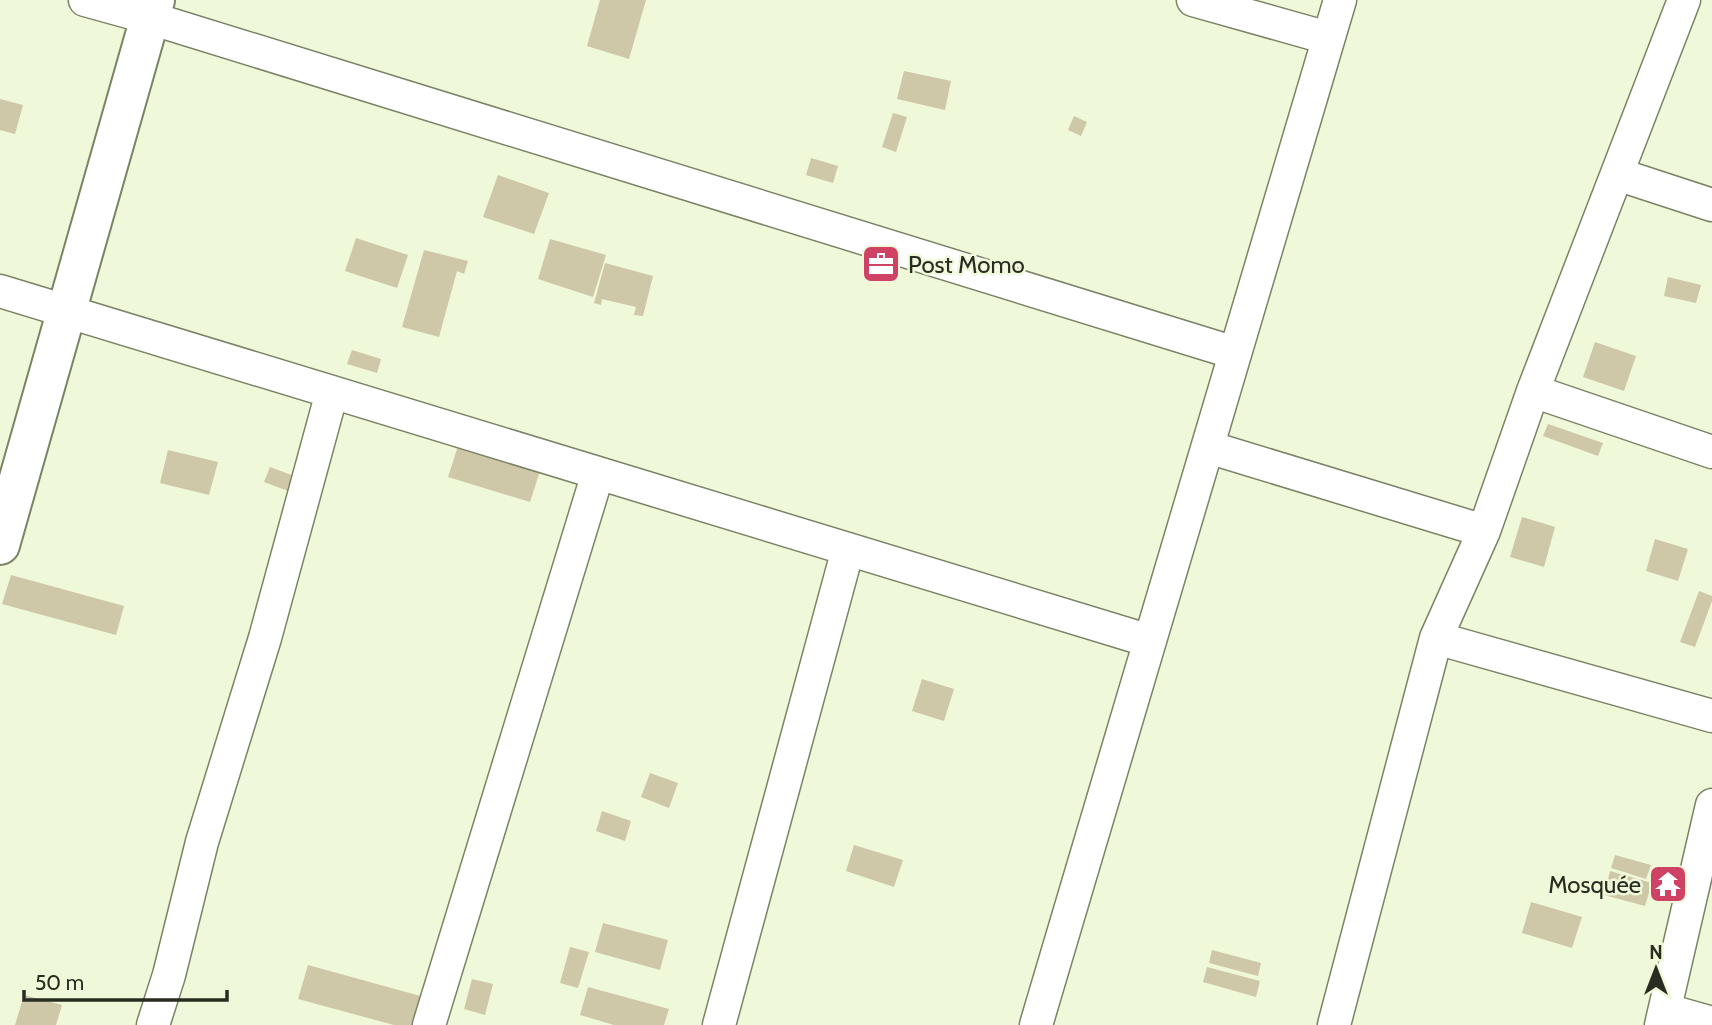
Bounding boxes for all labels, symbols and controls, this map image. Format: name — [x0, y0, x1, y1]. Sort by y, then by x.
office icon: Post Momo — [860, 243, 902, 285]
place label: Post Momo — [908, 250, 1025, 279]
temple icon: Mosquée — [1647, 863, 1689, 905]
place label: Mosquée — [1548, 870, 1641, 899]
north arrow — [1621, 934, 1691, 1004]
text: N — [1649, 941, 1663, 964]
scale bar — [24, 958, 228, 1002]
text: 50 m — [35, 970, 84, 995]

